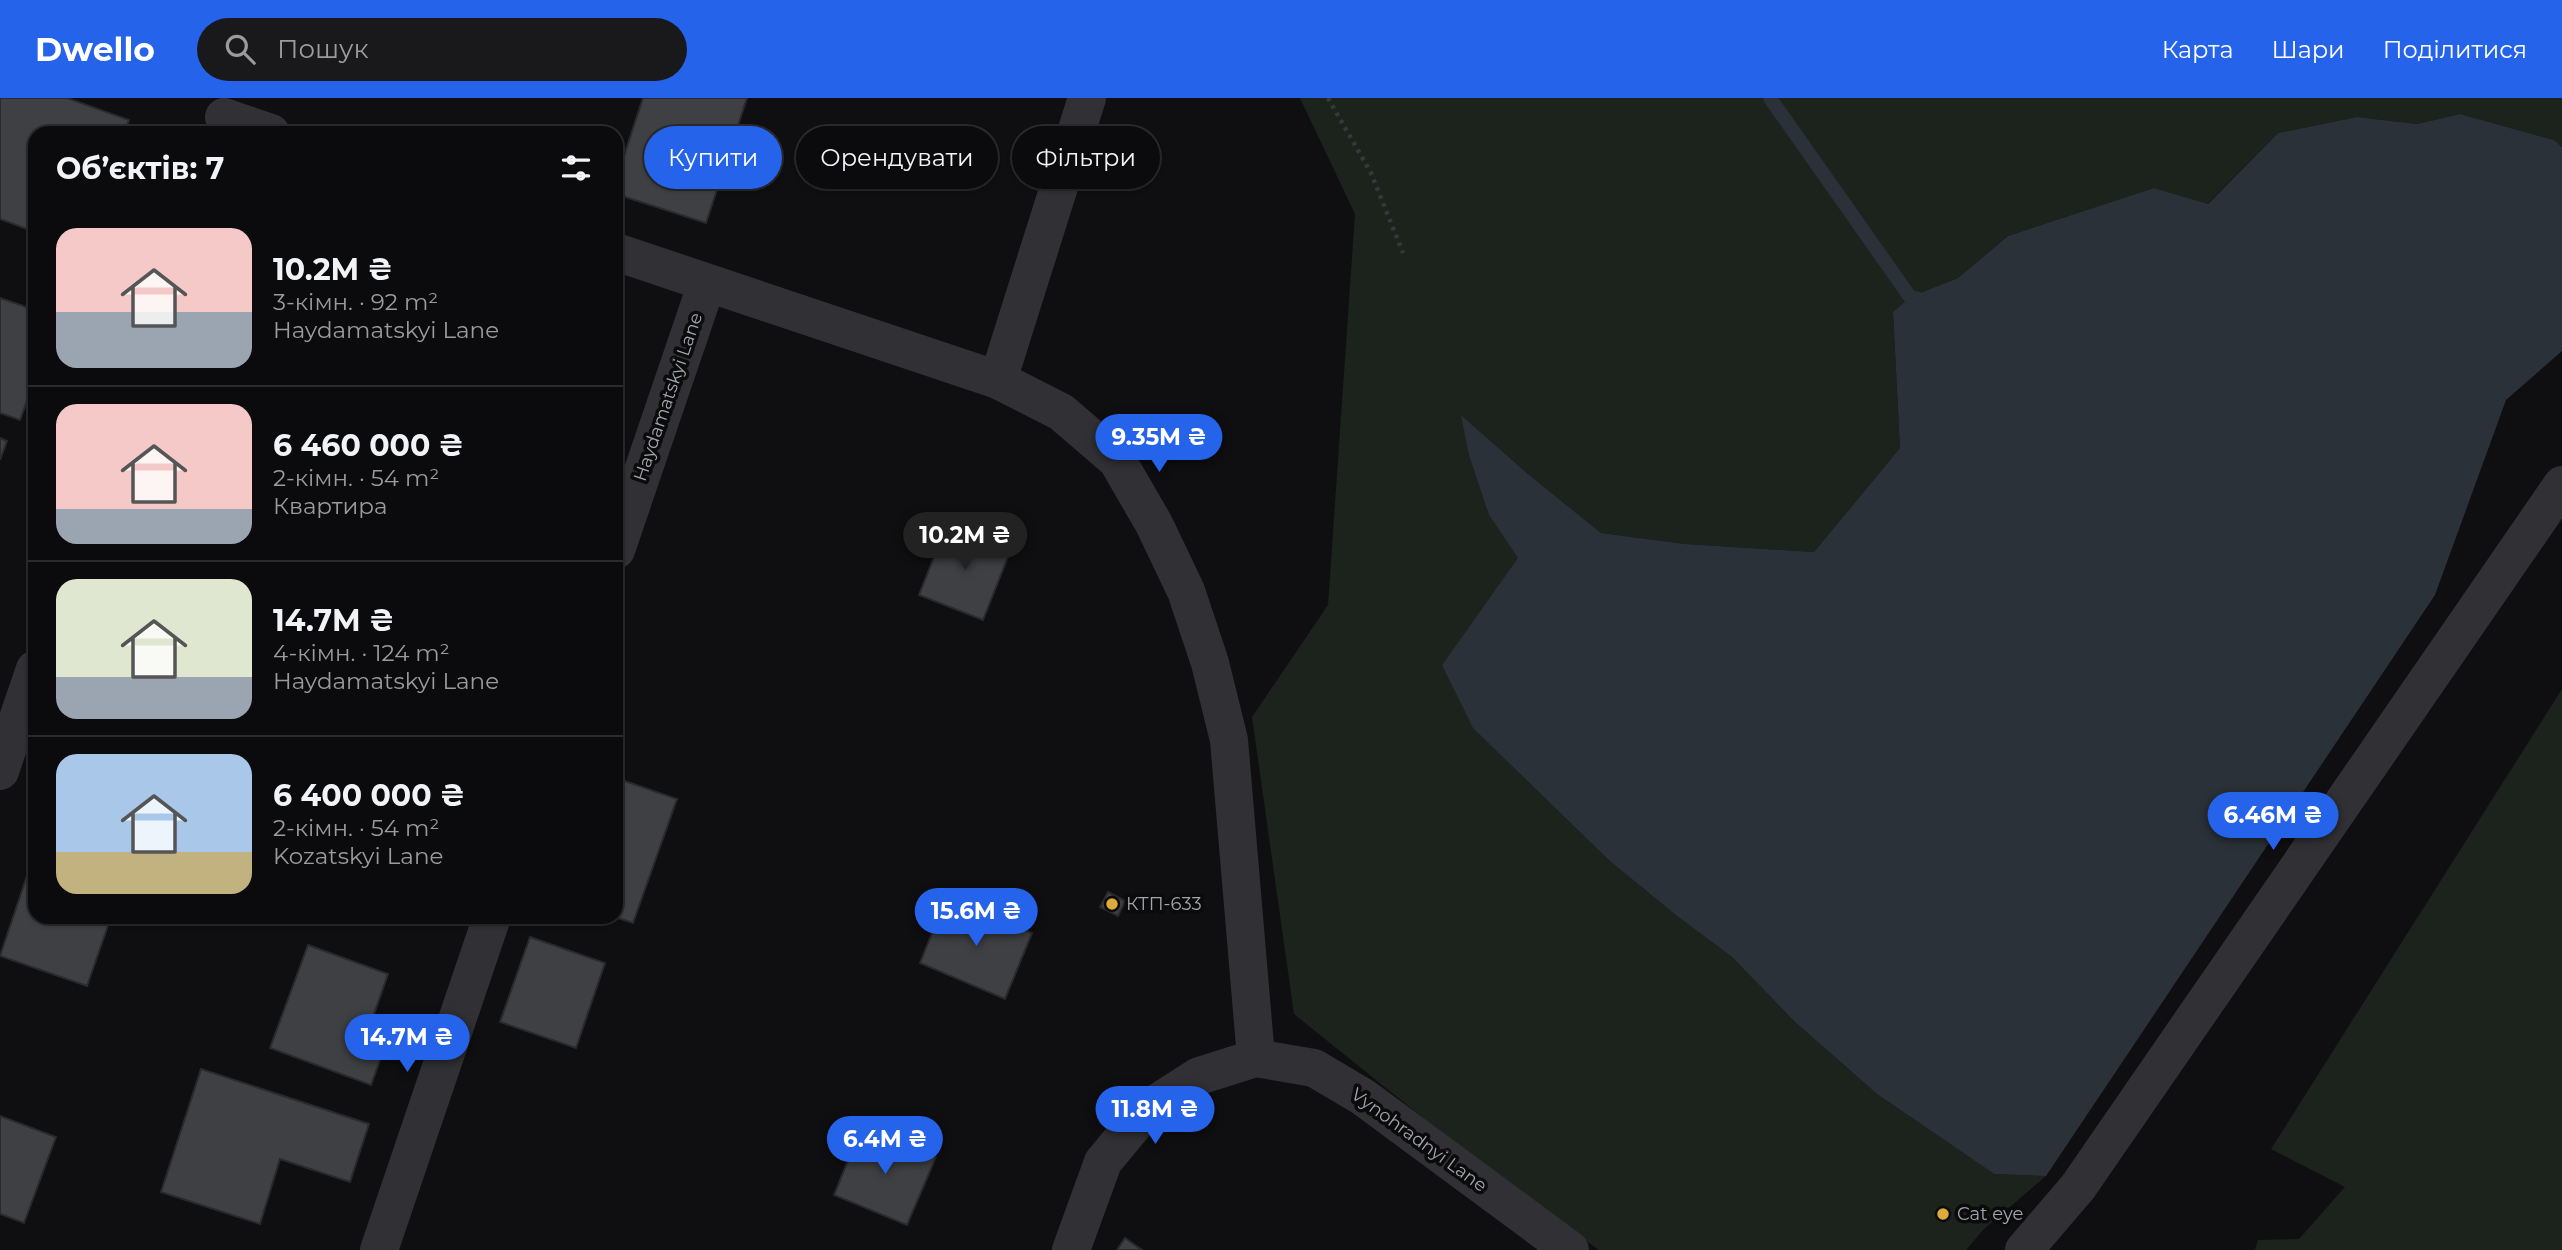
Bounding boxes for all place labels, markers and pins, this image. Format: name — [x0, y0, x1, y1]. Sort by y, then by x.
pin: 9.35M ₴ — [1094, 414, 1224, 474]
pin: 10.2M ₴ — [900, 512, 1030, 572]
pin: 6.46M ₴ — [2208, 792, 2338, 852]
pin: 15.6M ₴ — [911, 888, 1041, 948]
place label: КТП-633 — [1126, 893, 1202, 915]
marker: КТП-633 — [1104, 896, 1120, 912]
pin: 14.7M ₴ — [342, 1014, 472, 1074]
pin: 11.8M ₴ — [1090, 1086, 1220, 1146]
pin: 6.4M ₴ — [828, 1116, 942, 1176]
place label: Cat eye — [1957, 1203, 2024, 1225]
marker: Cat eye — [1935, 1206, 1951, 1222]

